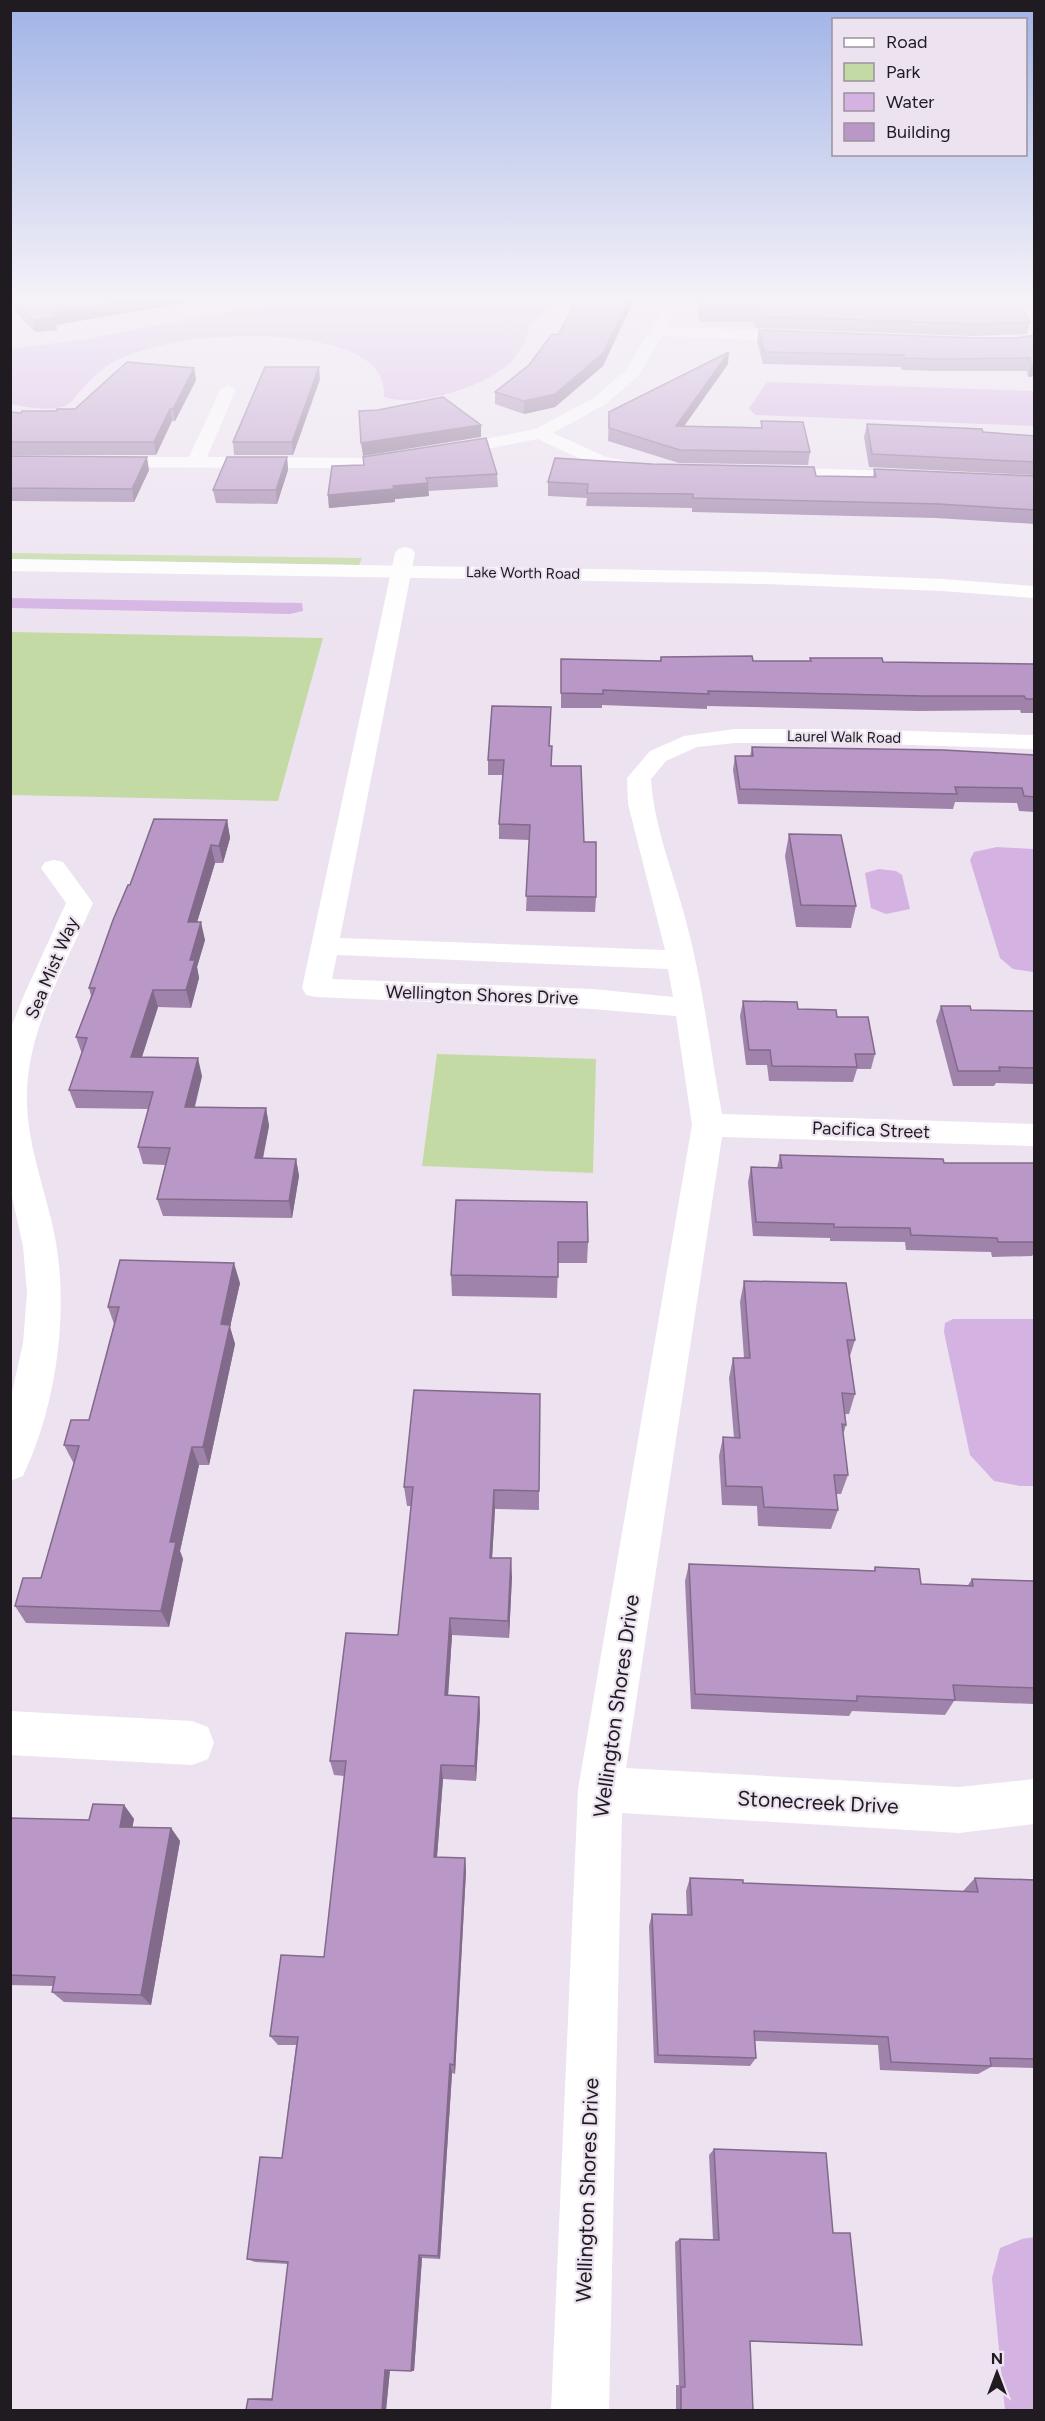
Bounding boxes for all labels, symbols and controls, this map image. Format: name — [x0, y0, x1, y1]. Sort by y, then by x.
legend — [832, 18, 1027, 156]
text: Road — [886, 31, 927, 53]
text: Park — [886, 61, 921, 83]
text: Water — [886, 91, 934, 113]
text: Building — [886, 121, 951, 143]
street label: Lake Worth Road — [466, 563, 580, 583]
street label: Laurel Walk Road — [787, 727, 901, 747]
street label: Sea Mist Way — [21, 913, 84, 1022]
street label: Wellington Shores Drive — [385, 981, 579, 1009]
street label: Pacifica Street — [812, 1117, 931, 1143]
street label: Wellington Shores Drive — [588, 1593, 644, 1819]
street label: Stonecreek Drive — [737, 1785, 899, 1819]
street label: Wellington Shores Drive — [571, 2077, 603, 2303]
north arrow — [967, 2343, 1027, 2403]
text: N — [991, 2349, 1003, 2368]

